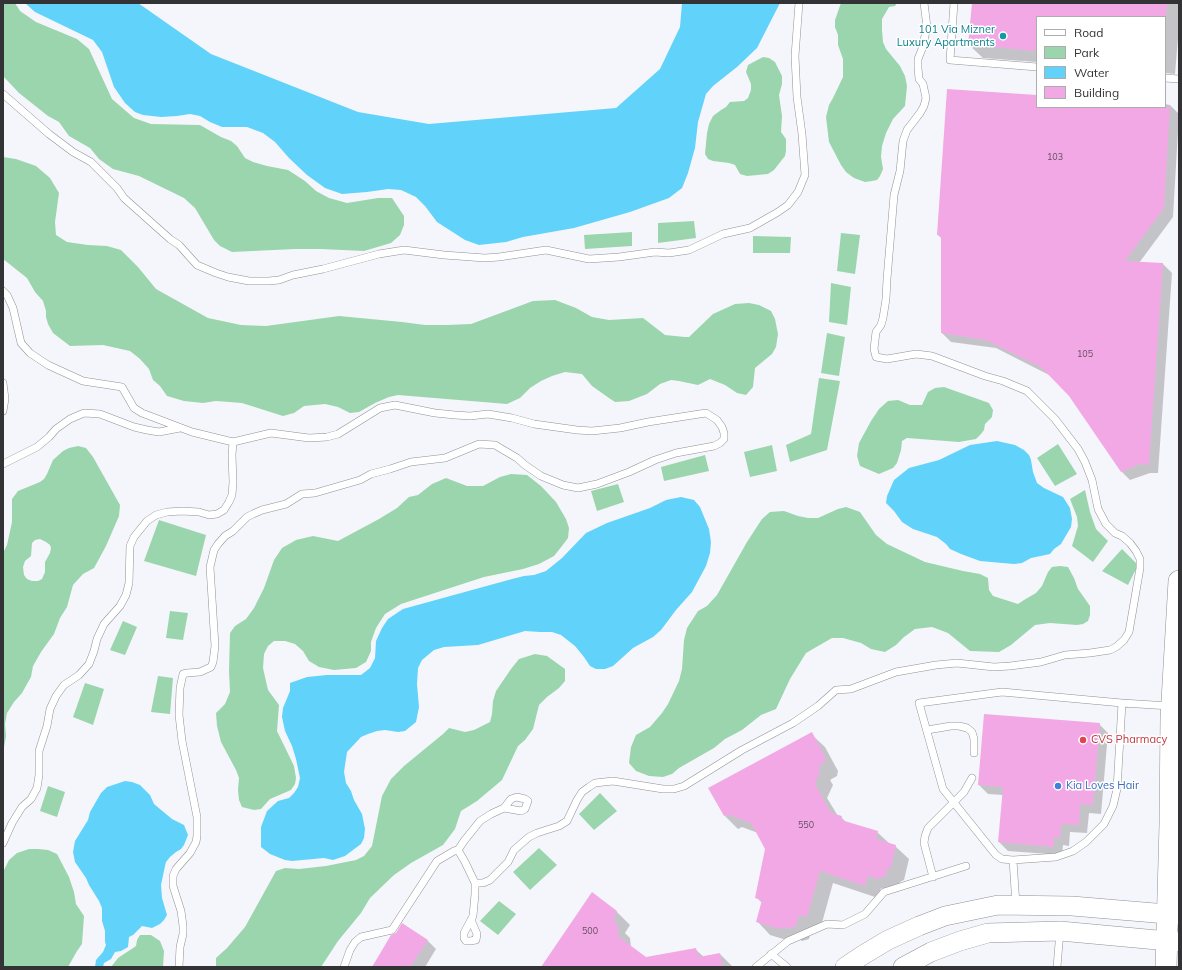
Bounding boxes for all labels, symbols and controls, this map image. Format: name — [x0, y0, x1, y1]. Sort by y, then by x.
legend — [1036, 16, 1166, 108]
place label: 101 Via Mizner Luxury Apartments — [897, 23, 995, 49]
text: Road — [1074, 25, 1103, 40]
marker: 101 Via Mizner Luxury Apartments — [998, 31, 1008, 41]
text: Park — [1074, 45, 1099, 60]
text: Water — [1074, 65, 1109, 80]
text: Building — [1074, 85, 1119, 100]
house number: 103 — [1047, 152, 1063, 162]
house number: 105 — [1077, 349, 1093, 359]
place label: CVS Pharmacy — [1091, 733, 1167, 747]
marker: CVS Pharmacy — [1078, 735, 1088, 745]
place label: Kia Loves Hair — [1066, 779, 1139, 793]
marker: Kia Loves Hair — [1053, 781, 1063, 791]
house number: 550 — [798, 820, 814, 830]
house number: 500 — [582, 926, 598, 936]

